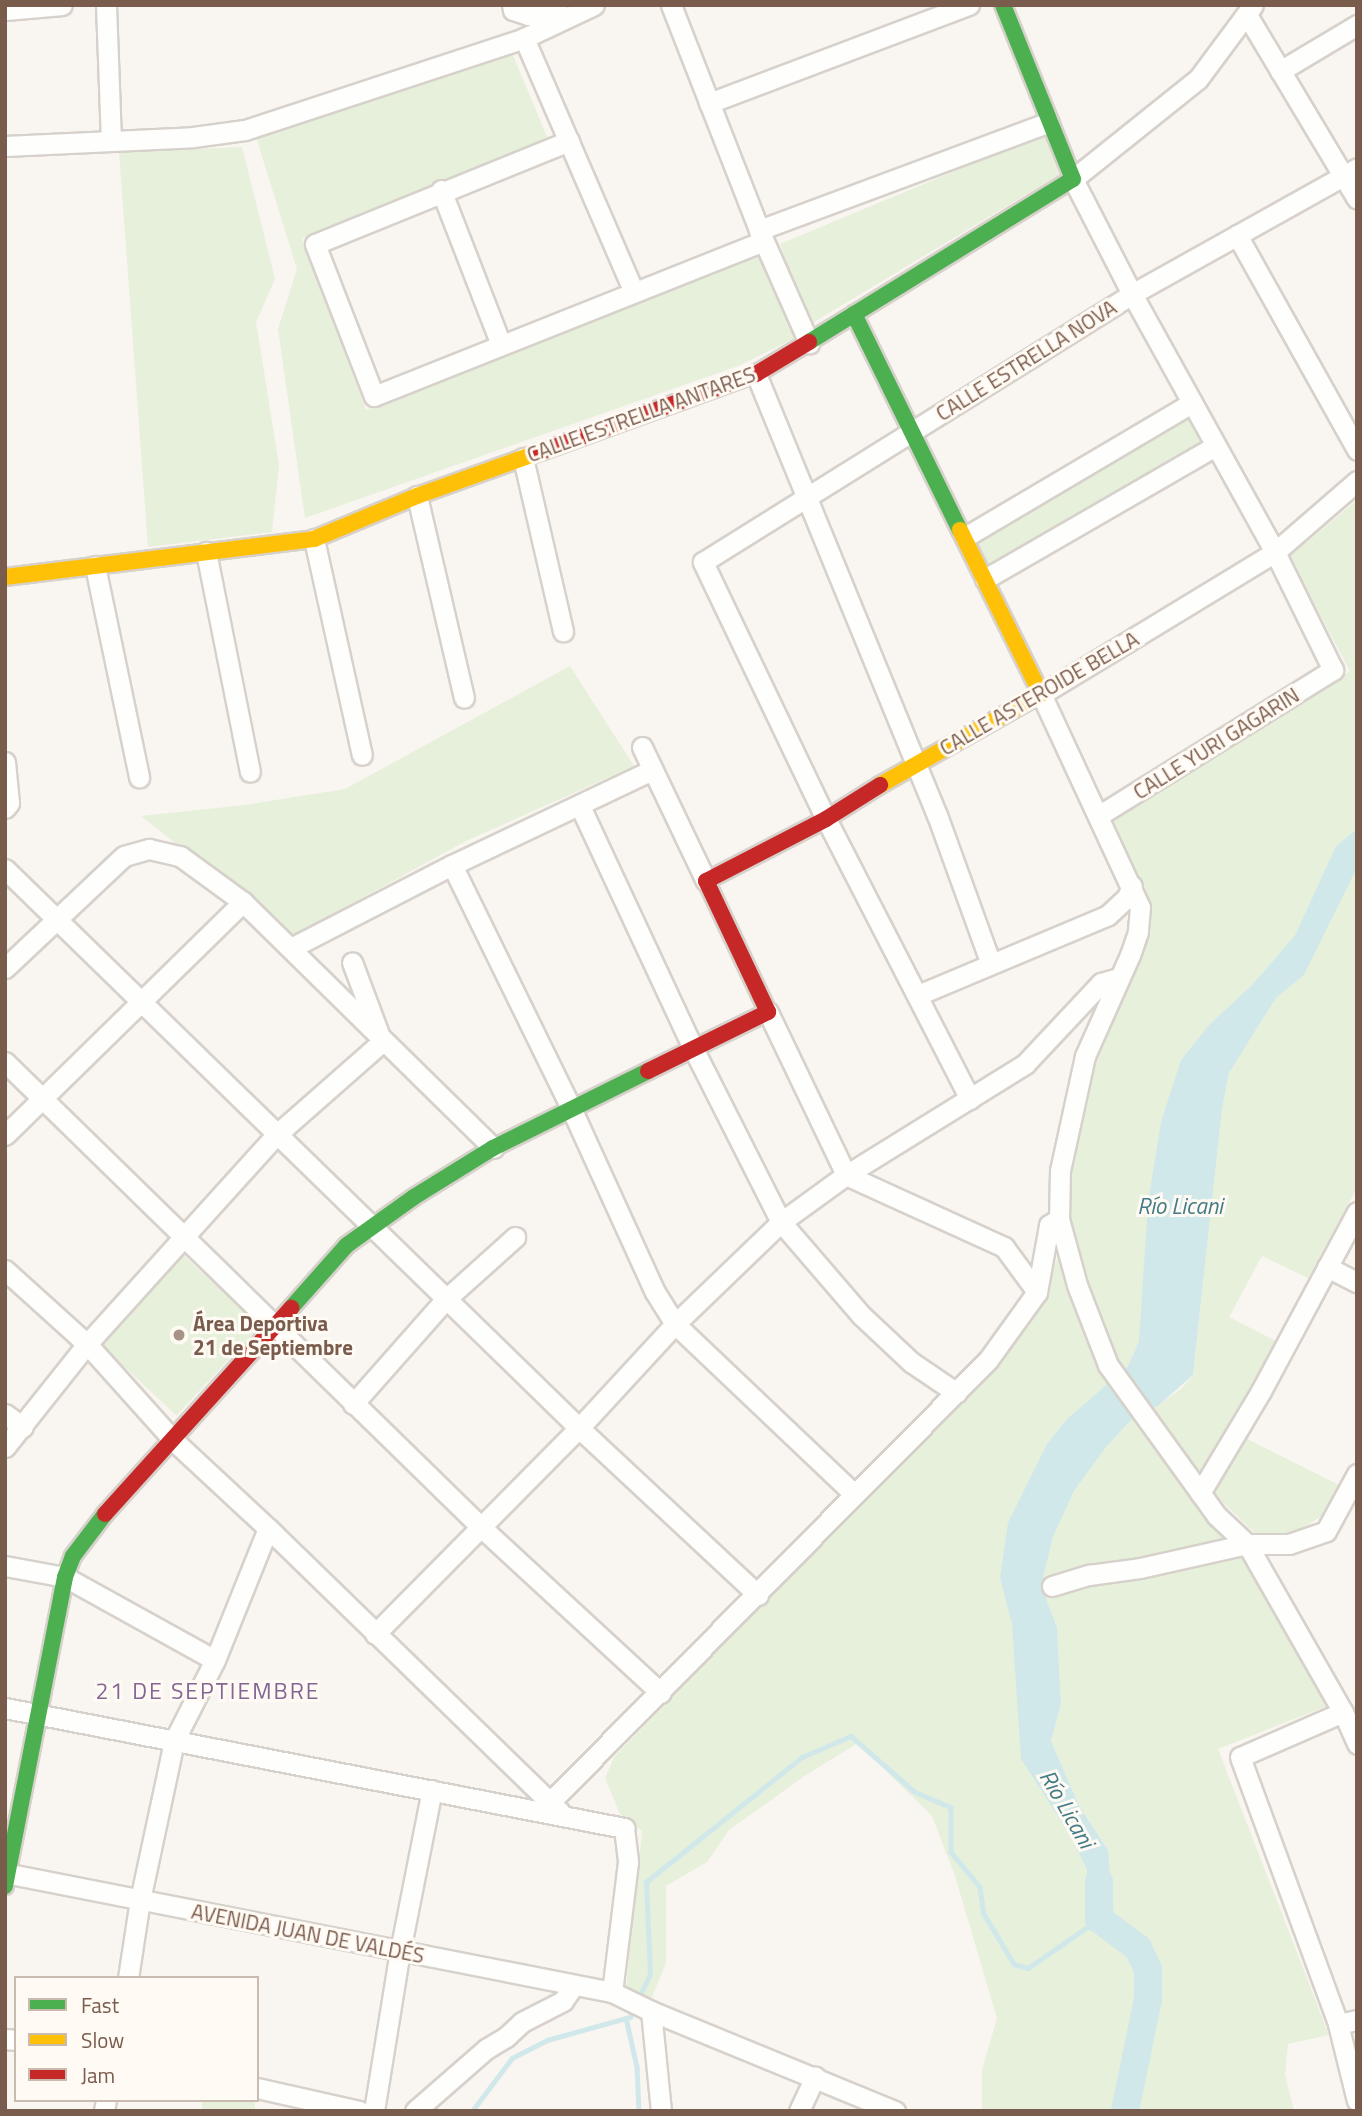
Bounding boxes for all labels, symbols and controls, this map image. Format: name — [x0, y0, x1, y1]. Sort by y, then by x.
street label: CALLE ESTRELLA NOVA — [931, 294, 1121, 426]
street label: CALLE ESTRELLA ANTARES — [523, 361, 759, 467]
street label: CALLE ASTEROIDE BELLA — [935, 626, 1143, 760]
street label: CALLE YURI GAGARIN — [1128, 682, 1304, 804]
water label: Río Licani — [1137, 1192, 1223, 1220]
place label: Área Deportiva 21 de Septiembre — [193, 1310, 353, 1360]
marker: Área Deportiva 21 de Septiembre — [171, 1327, 187, 1343]
district label: 21 DE SEPTIEMBRE — [97, 1677, 319, 1705]
water label: Río Licani — [1034, 1765, 1100, 1853]
street label: AVENIDA JUAN DE VALDÉS — [189, 1898, 427, 1968]
legend — [14, 1976, 259, 2102]
text: Fast — [81, 1989, 119, 2021]
text: Slow — [81, 2024, 124, 2056]
text: Jam — [81, 2059, 115, 2091]

